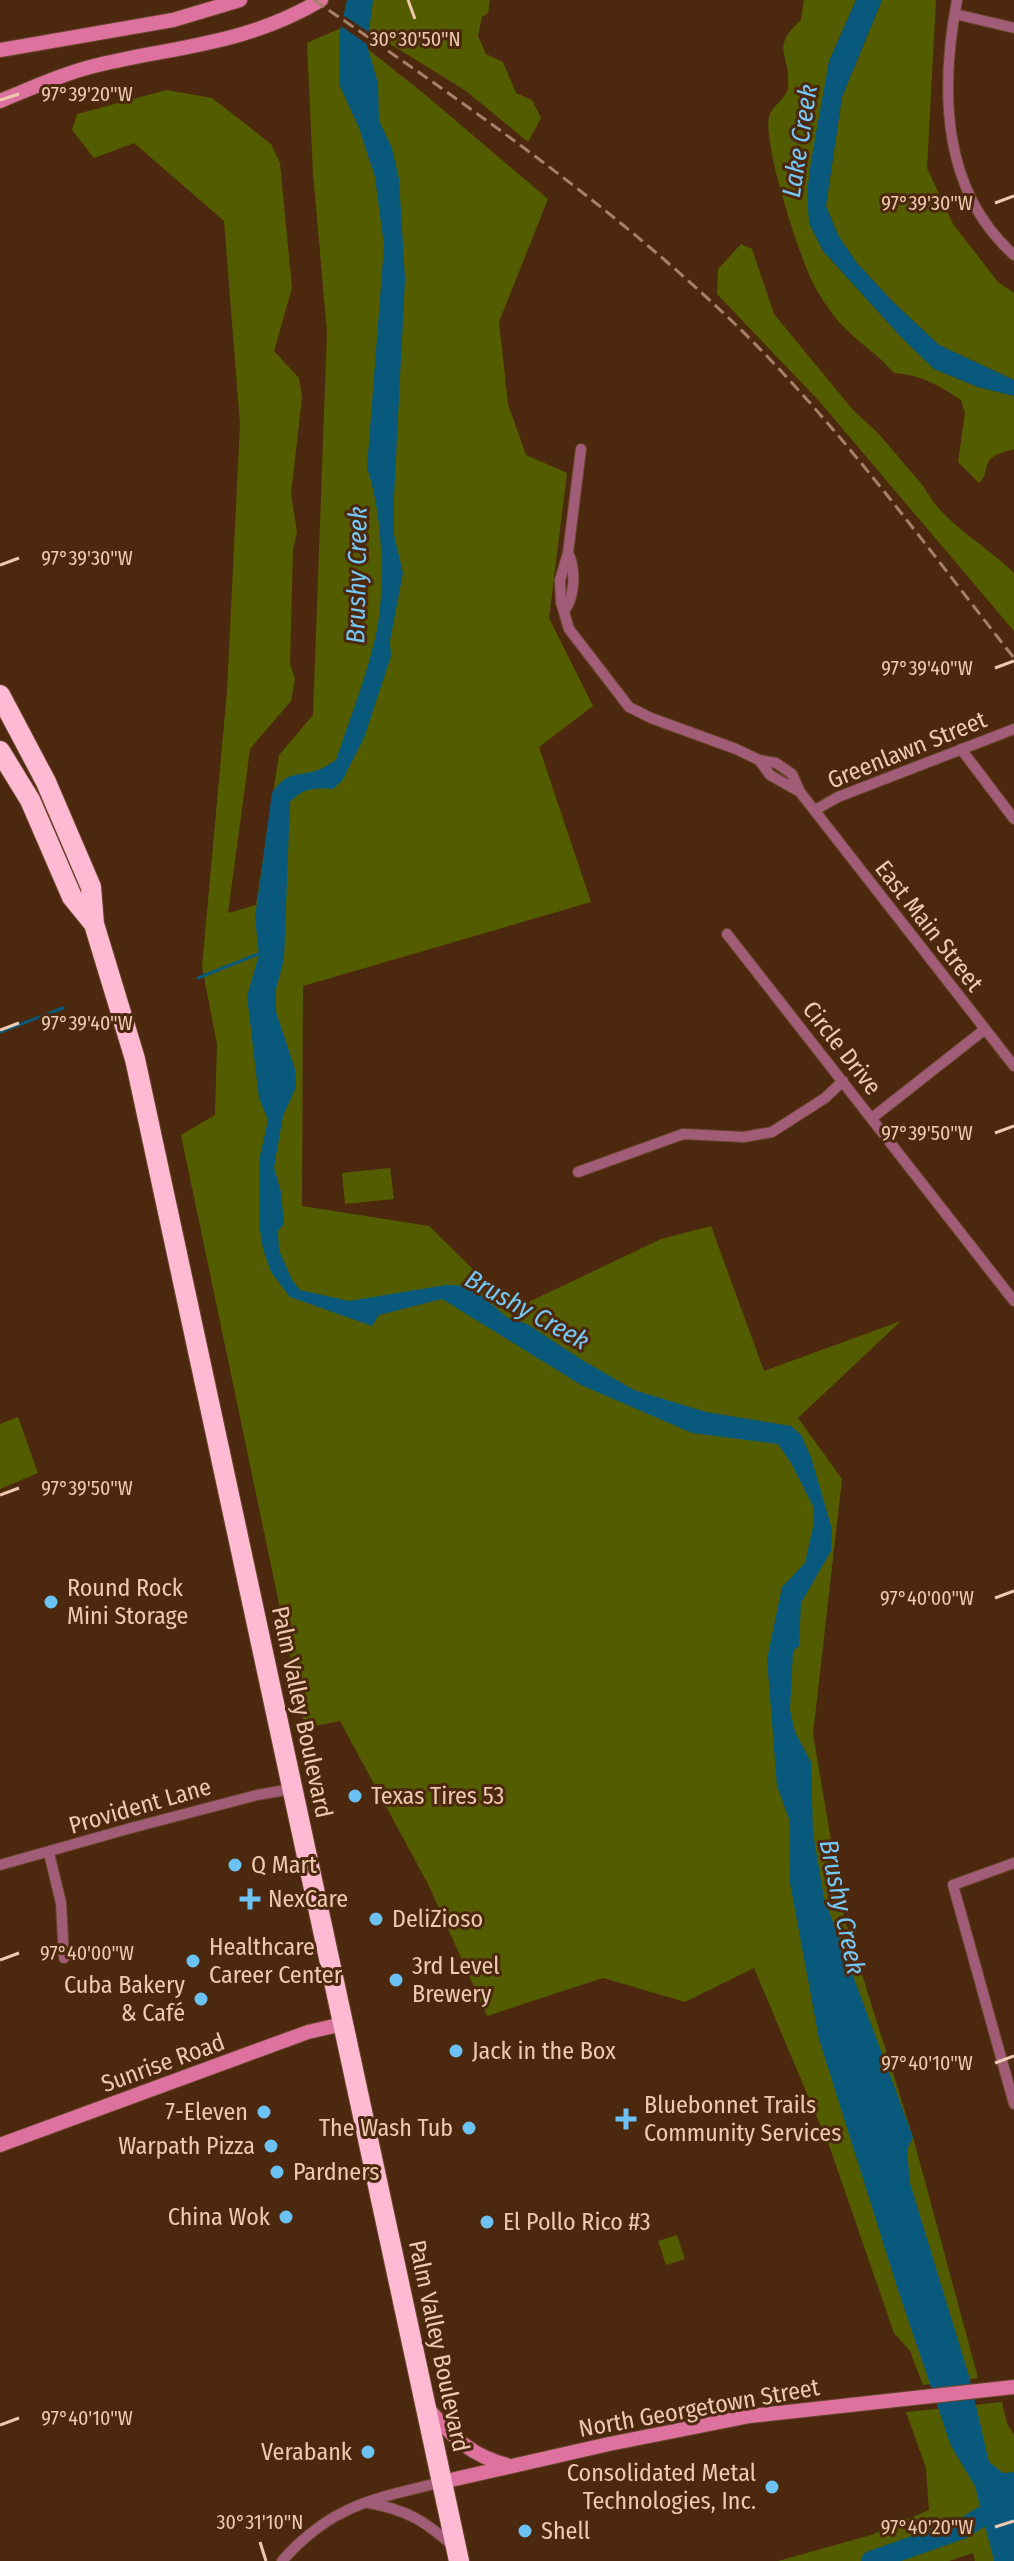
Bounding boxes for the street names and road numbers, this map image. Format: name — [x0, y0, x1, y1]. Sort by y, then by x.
street label: Greenlawn Street — [824, 705, 991, 795]
street label: East Main Street — [869, 855, 989, 997]
street label: Circle Drive — [797, 996, 887, 1100]
street label: Palm Valley Boulevard — [266, 1604, 338, 1820]
street label: Provident Lane — [66, 1772, 214, 1840]
street label: Sunrise Road — [98, 2028, 228, 2098]
street label: Palm Valley Boulevard — [403, 2238, 475, 2454]
street label: North Georgetown Street — [576, 2373, 822, 2443]

